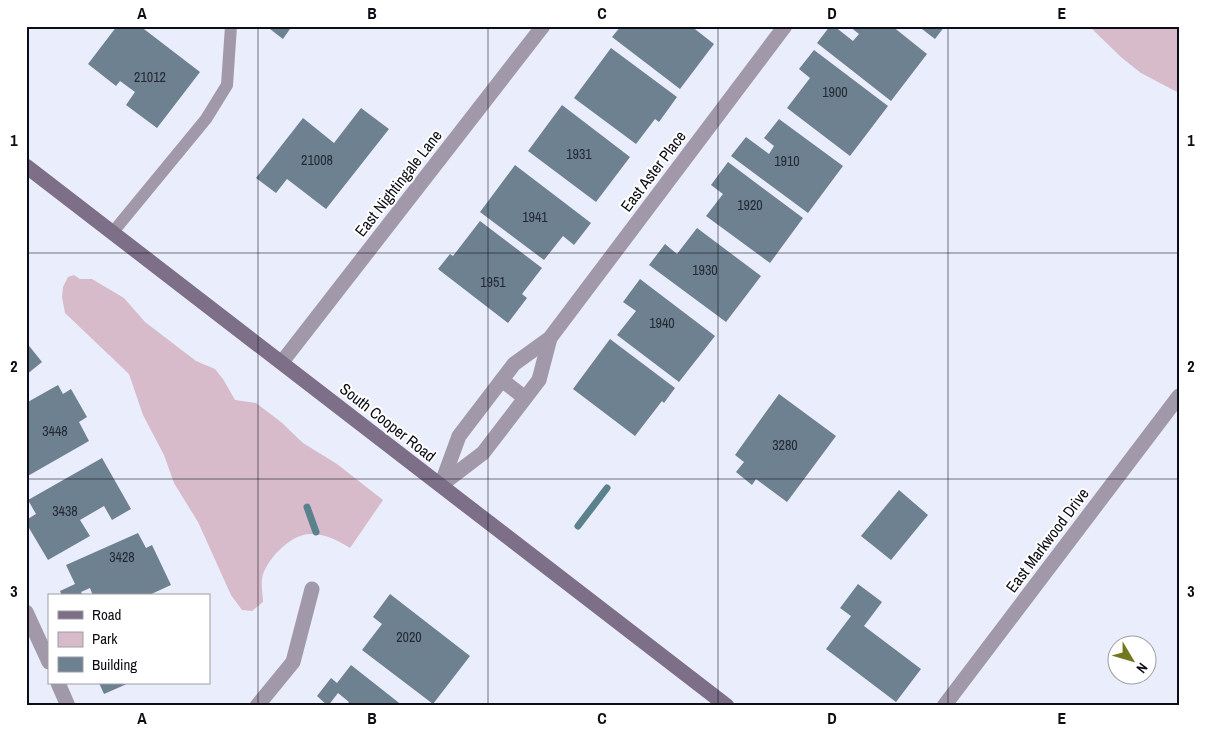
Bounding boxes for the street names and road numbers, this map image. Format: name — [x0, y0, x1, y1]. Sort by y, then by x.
street label: East Nightingale Lane — [349, 125, 447, 241]
street label: East Aster Place — [615, 126, 691, 216]
street label: South Cooper Road — [336, 378, 440, 466]
street label: East Markwood Drive — [1000, 483, 1094, 597]

